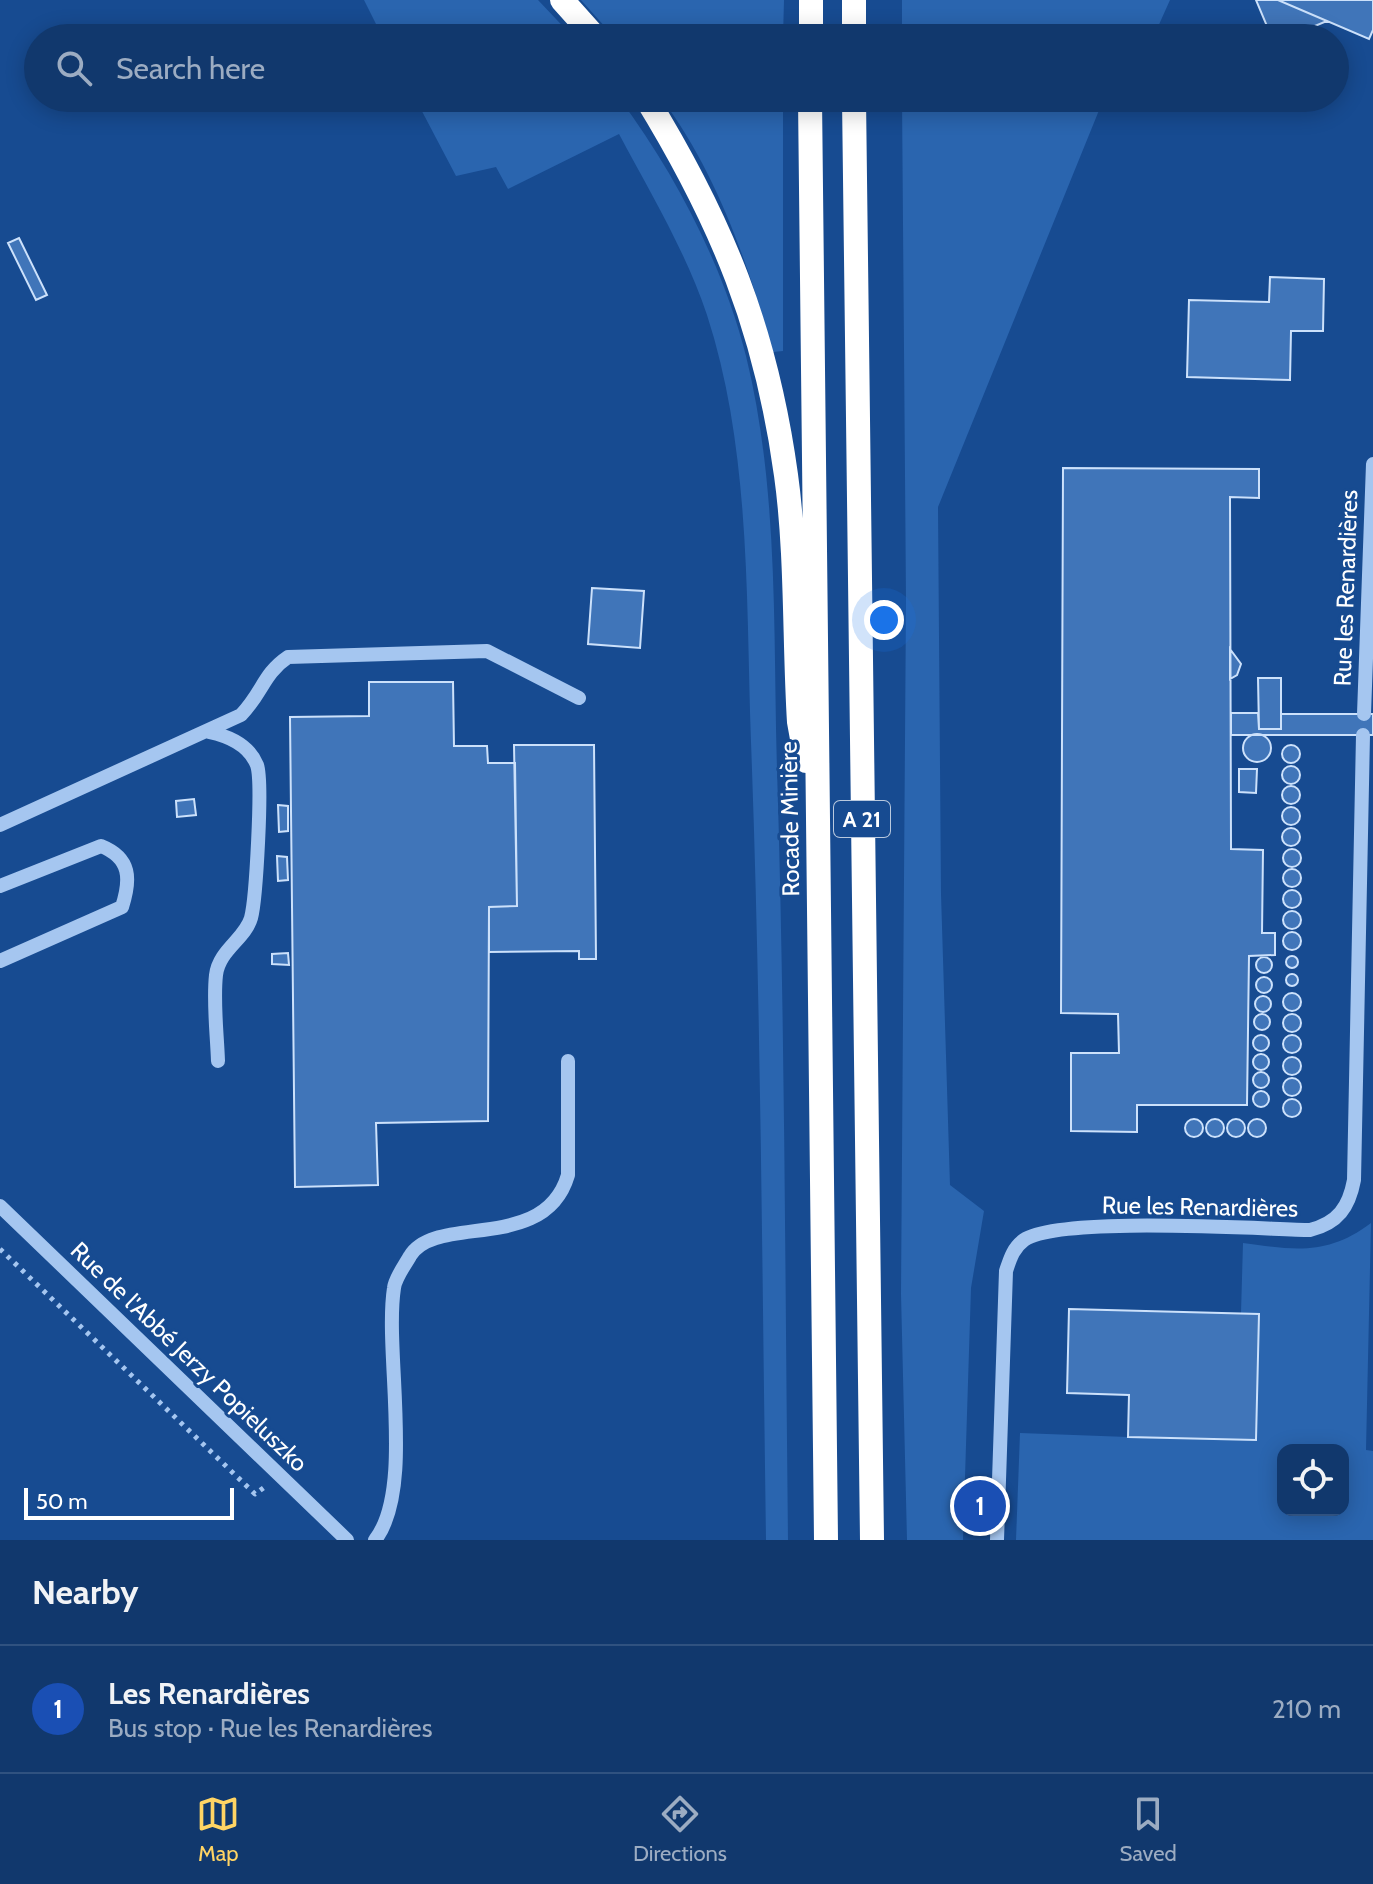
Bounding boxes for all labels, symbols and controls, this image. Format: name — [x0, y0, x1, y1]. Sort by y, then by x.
search box — [24, 24, 1349, 112]
icon: search — [52, 46, 96, 90]
text: Search here — [116, 50, 265, 87]
street label: Rue les Renardières — [1328, 489, 1363, 687]
your location — [864, 600, 904, 640]
street label: Rocade Minière — [774, 741, 805, 897]
road number: A 21 — [834, 801, 890, 837]
street label: Rue les Renardières — [1102, 1190, 1298, 1223]
street label: Rue de l'Abbé Jerzy Popieluszko — [65, 1236, 314, 1477]
map controls — [1277, 1444, 1349, 1516]
button: locate — [1277, 1444, 1349, 1516]
pin: 1 — [954, 1476, 1006, 1536]
scale bar — [24, 1484, 234, 1520]
text: 50 m — [36, 1488, 88, 1515]
text: Nearby — [32, 1571, 139, 1613]
text: Les Renardières — [108, 1675, 310, 1712]
text: 1 — [53, 1693, 63, 1725]
text: 210 m — [1272, 1693, 1341, 1725]
text: Bus stop · Rue les Renardières — [108, 1712, 432, 1744]
tab: Map — [196, 1792, 240, 1867]
tab: Directions — [633, 1792, 727, 1867]
tab: Saved — [1120, 1792, 1177, 1867]

